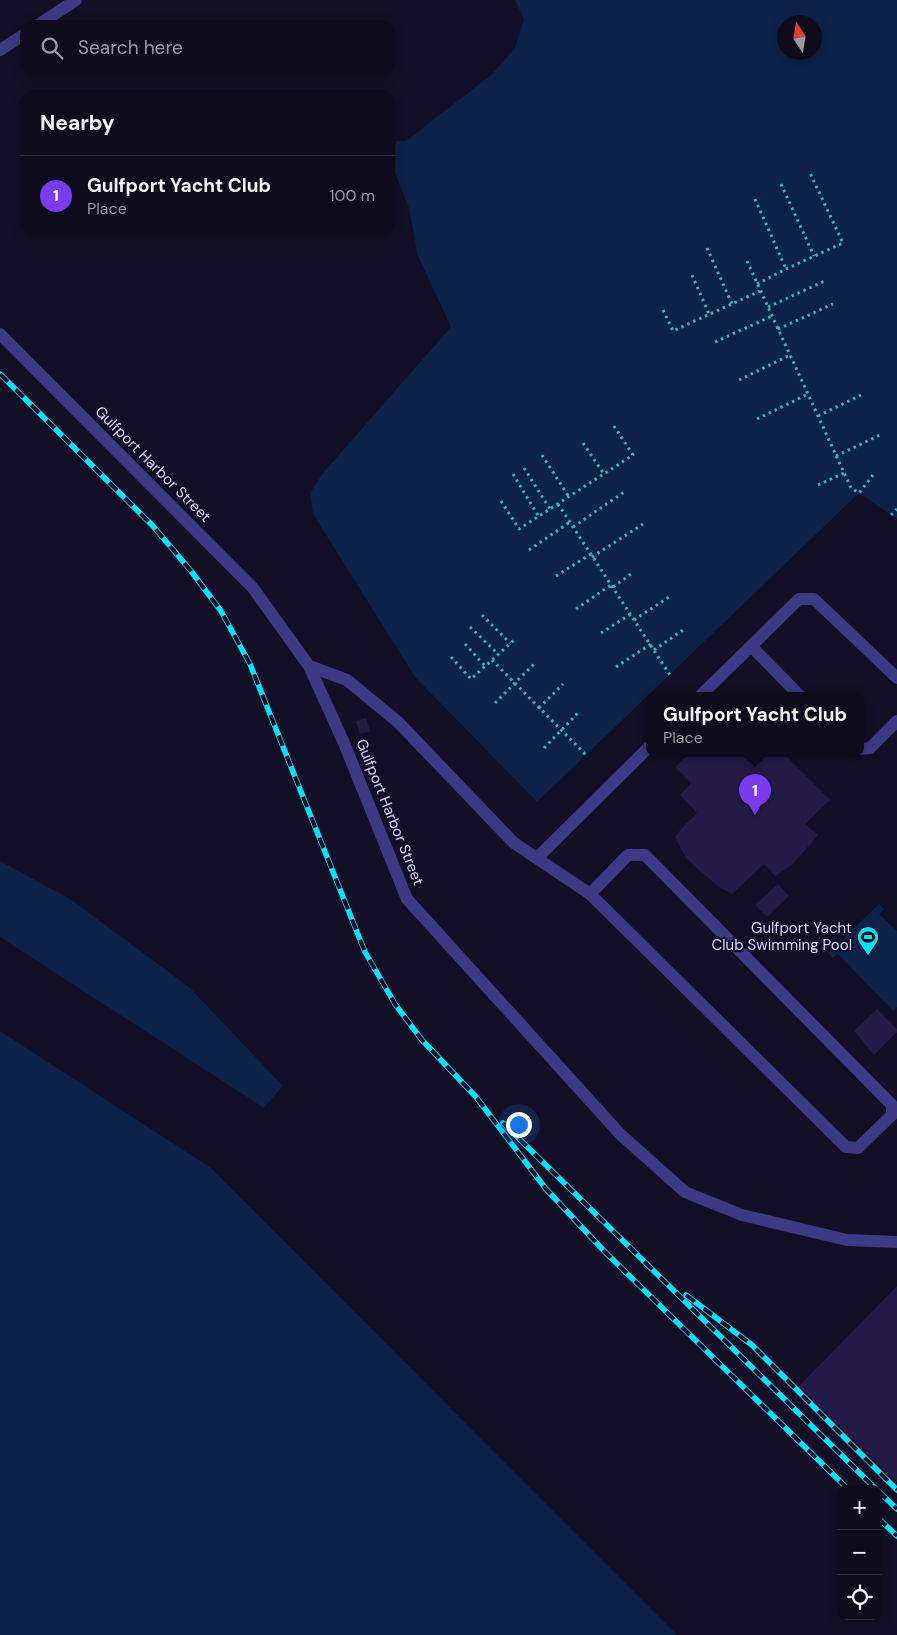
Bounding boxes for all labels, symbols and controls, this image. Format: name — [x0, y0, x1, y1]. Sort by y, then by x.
north arrow — [777, 15, 822, 60]
search box — [20, 20, 395, 75]
icon: search — [38, 34, 66, 62]
text: Search here — [78, 35, 183, 60]
text: Nearby — [40, 109, 114, 137]
text: Gulfport Yacht Club — [87, 173, 271, 198]
text: 1 — [53, 185, 59, 206]
text: 100 m — [330, 185, 375, 206]
text: Place — [87, 198, 127, 219]
street label: Gulfport Harbor Street — [91, 402, 215, 526]
popup — [646, 692, 864, 757]
text: Gulfport Yacht Club — [663, 702, 847, 727]
text: Place — [663, 727, 703, 748]
street label: Gulfport Harbor Street — [351, 736, 429, 888]
pin: 1 — [739, 774, 771, 815]
place label: Gulfport Yacht Club Swimming Pool — [711, 918, 852, 955]
sports icon: Gulfport Yacht Club Swimming Pool — [856, 925, 880, 956]
your location — [506, 1112, 532, 1138]
map controls — [837, 1485, 882, 1620]
button: + — [837, 1485, 882, 1530]
button: − — [837, 1530, 882, 1575]
button: locate — [837, 1575, 882, 1620]

